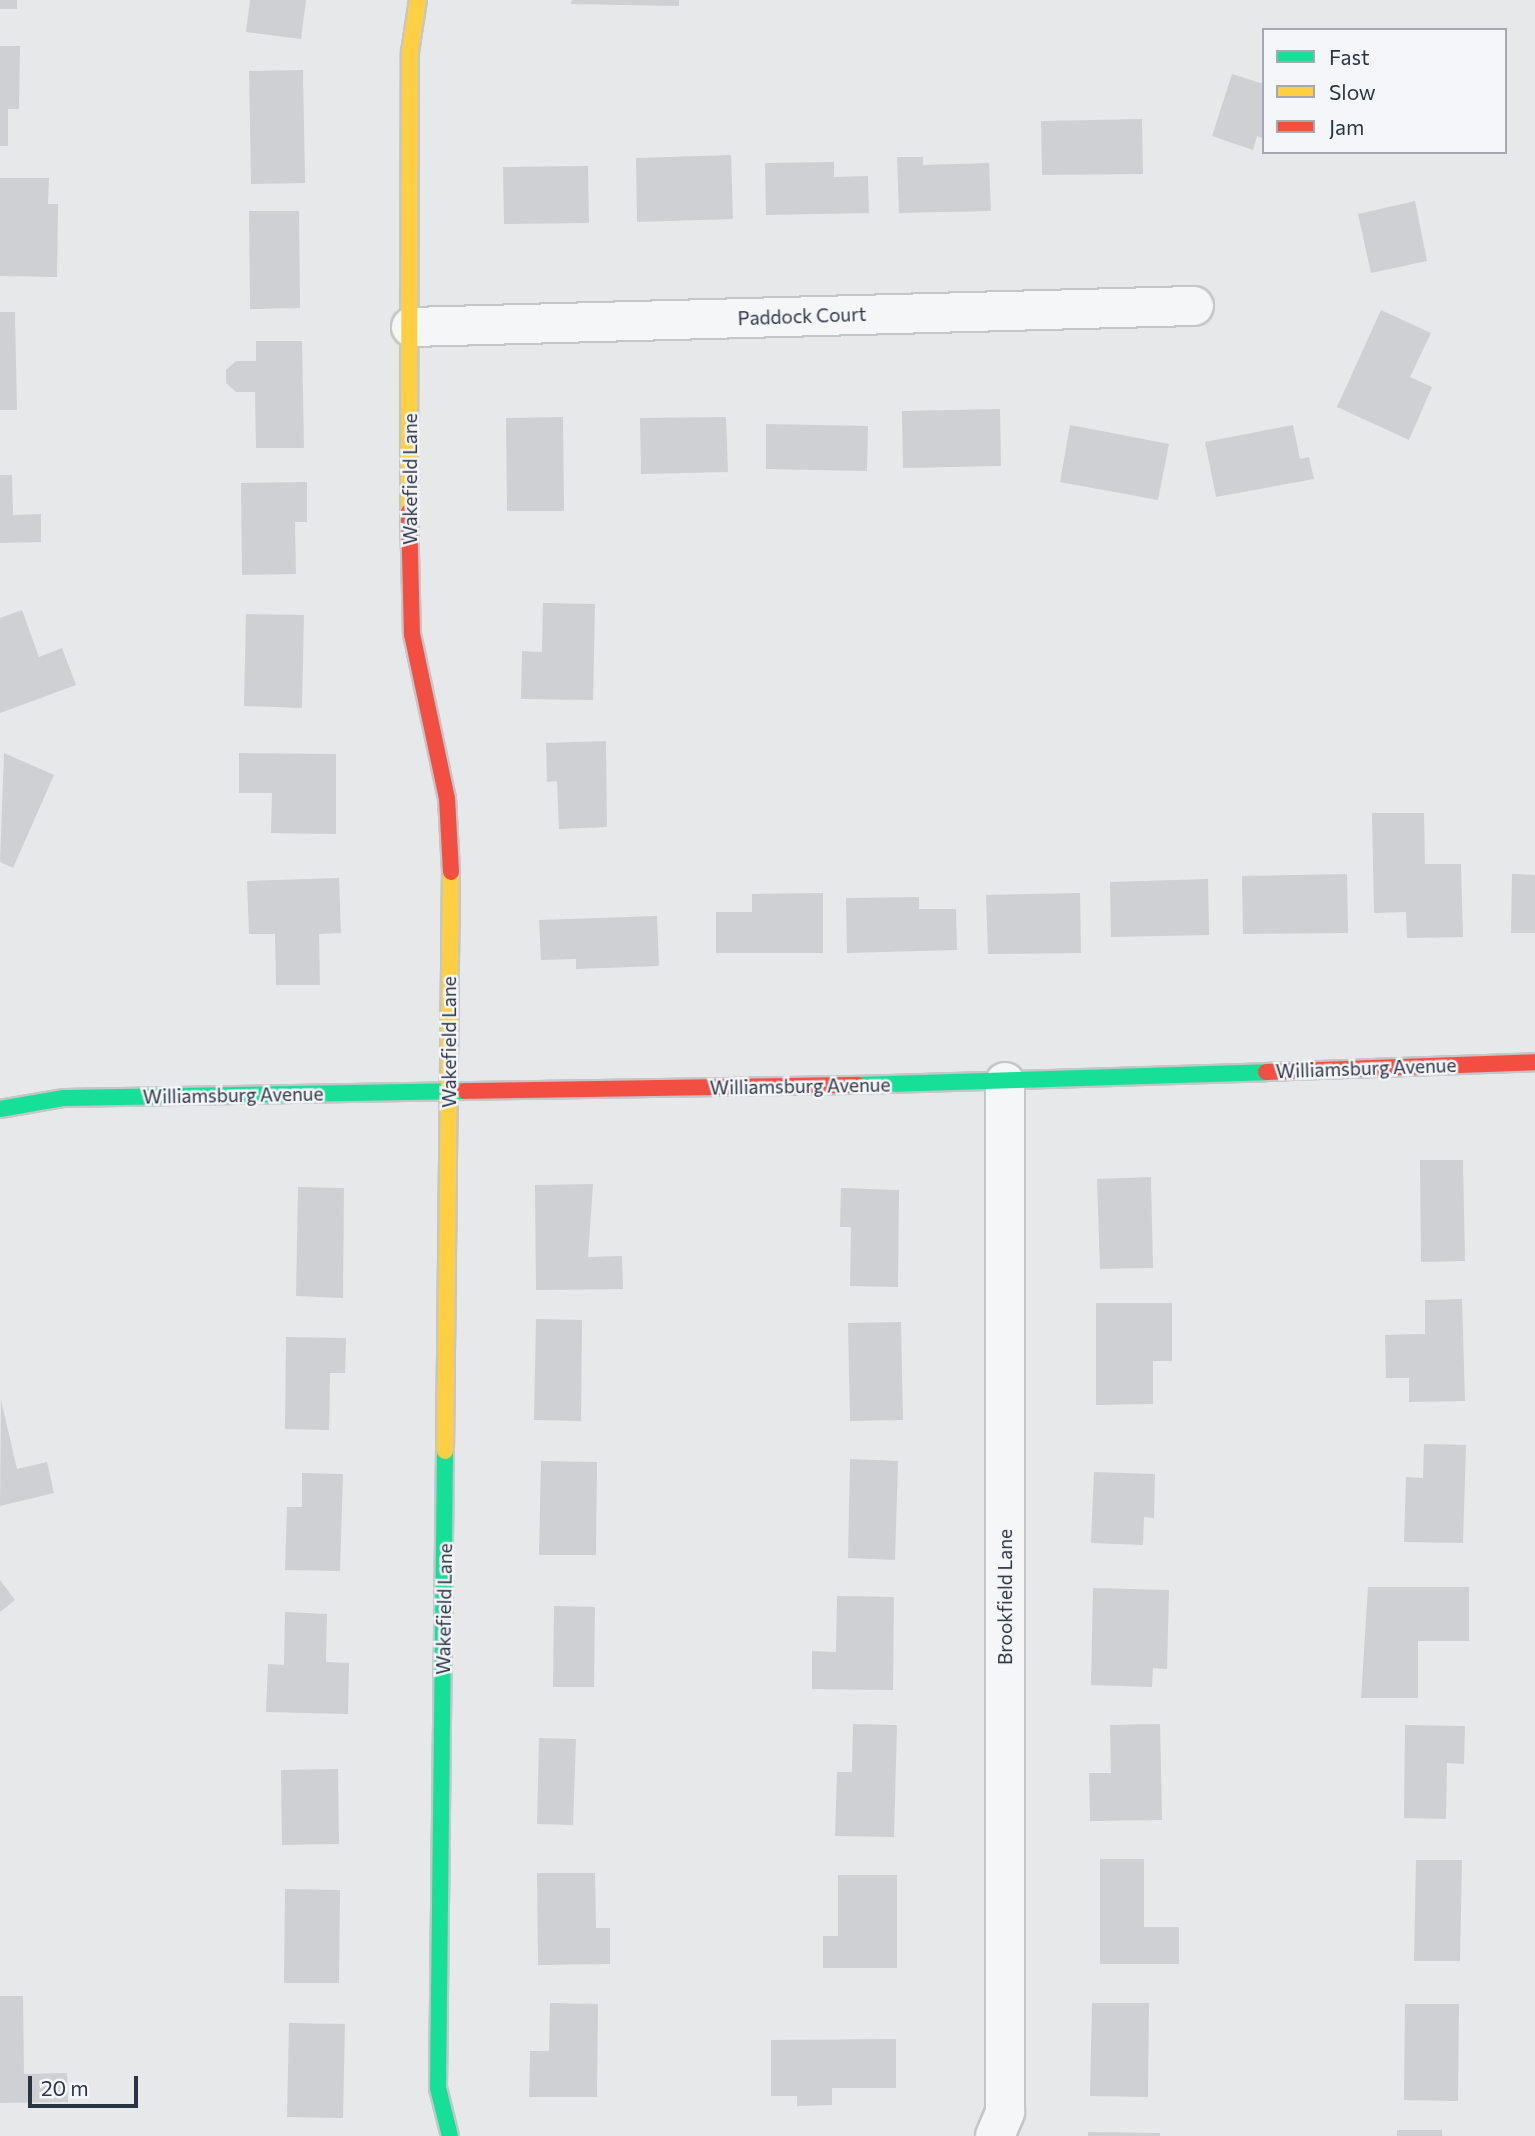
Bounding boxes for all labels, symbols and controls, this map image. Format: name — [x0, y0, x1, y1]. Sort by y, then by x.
legend — [1262, 28, 1507, 154]
text: Fast — [1329, 44, 1370, 69]
text: Slow — [1329, 79, 1376, 104]
text: Jam — [1329, 114, 1364, 139]
street label: Paddock Court — [737, 302, 867, 330]
street label: Wakefield Lane — [399, 413, 421, 545]
street label: Wakefield Lane — [438, 976, 460, 1108]
street label: Williamsburg Avenue — [1275, 1053, 1457, 1083]
street label: Williamsburg Avenue — [709, 1073, 891, 1099]
street label: Williamsburg Avenue — [142, 1082, 324, 1108]
street label: Brookfield Lane — [994, 1529, 1016, 1665]
street label: Wakefield Lane — [431, 1543, 457, 1675]
scale bar — [32, 2062, 142, 2106]
text: 20 m — [41, 2075, 89, 2100]

